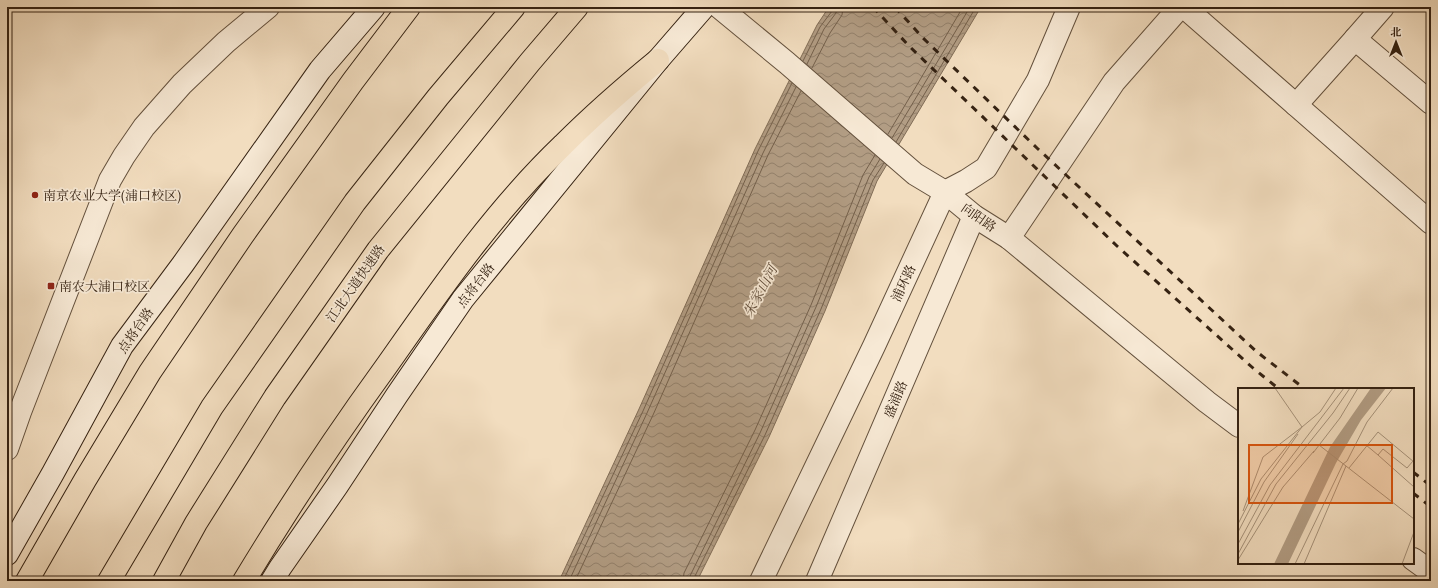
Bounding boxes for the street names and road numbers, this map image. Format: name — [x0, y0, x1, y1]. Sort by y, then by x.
street label: 向阳路 — [958, 199, 1000, 236]
street label: 江北大道快速路 — [322, 241, 388, 325]
street label: 点将台路 — [453, 260, 498, 311]
street label: 浦环路 — [888, 262, 919, 304]
street label: 点将台路 — [114, 304, 157, 356]
street label: 盛浦路 — [880, 378, 911, 420]

